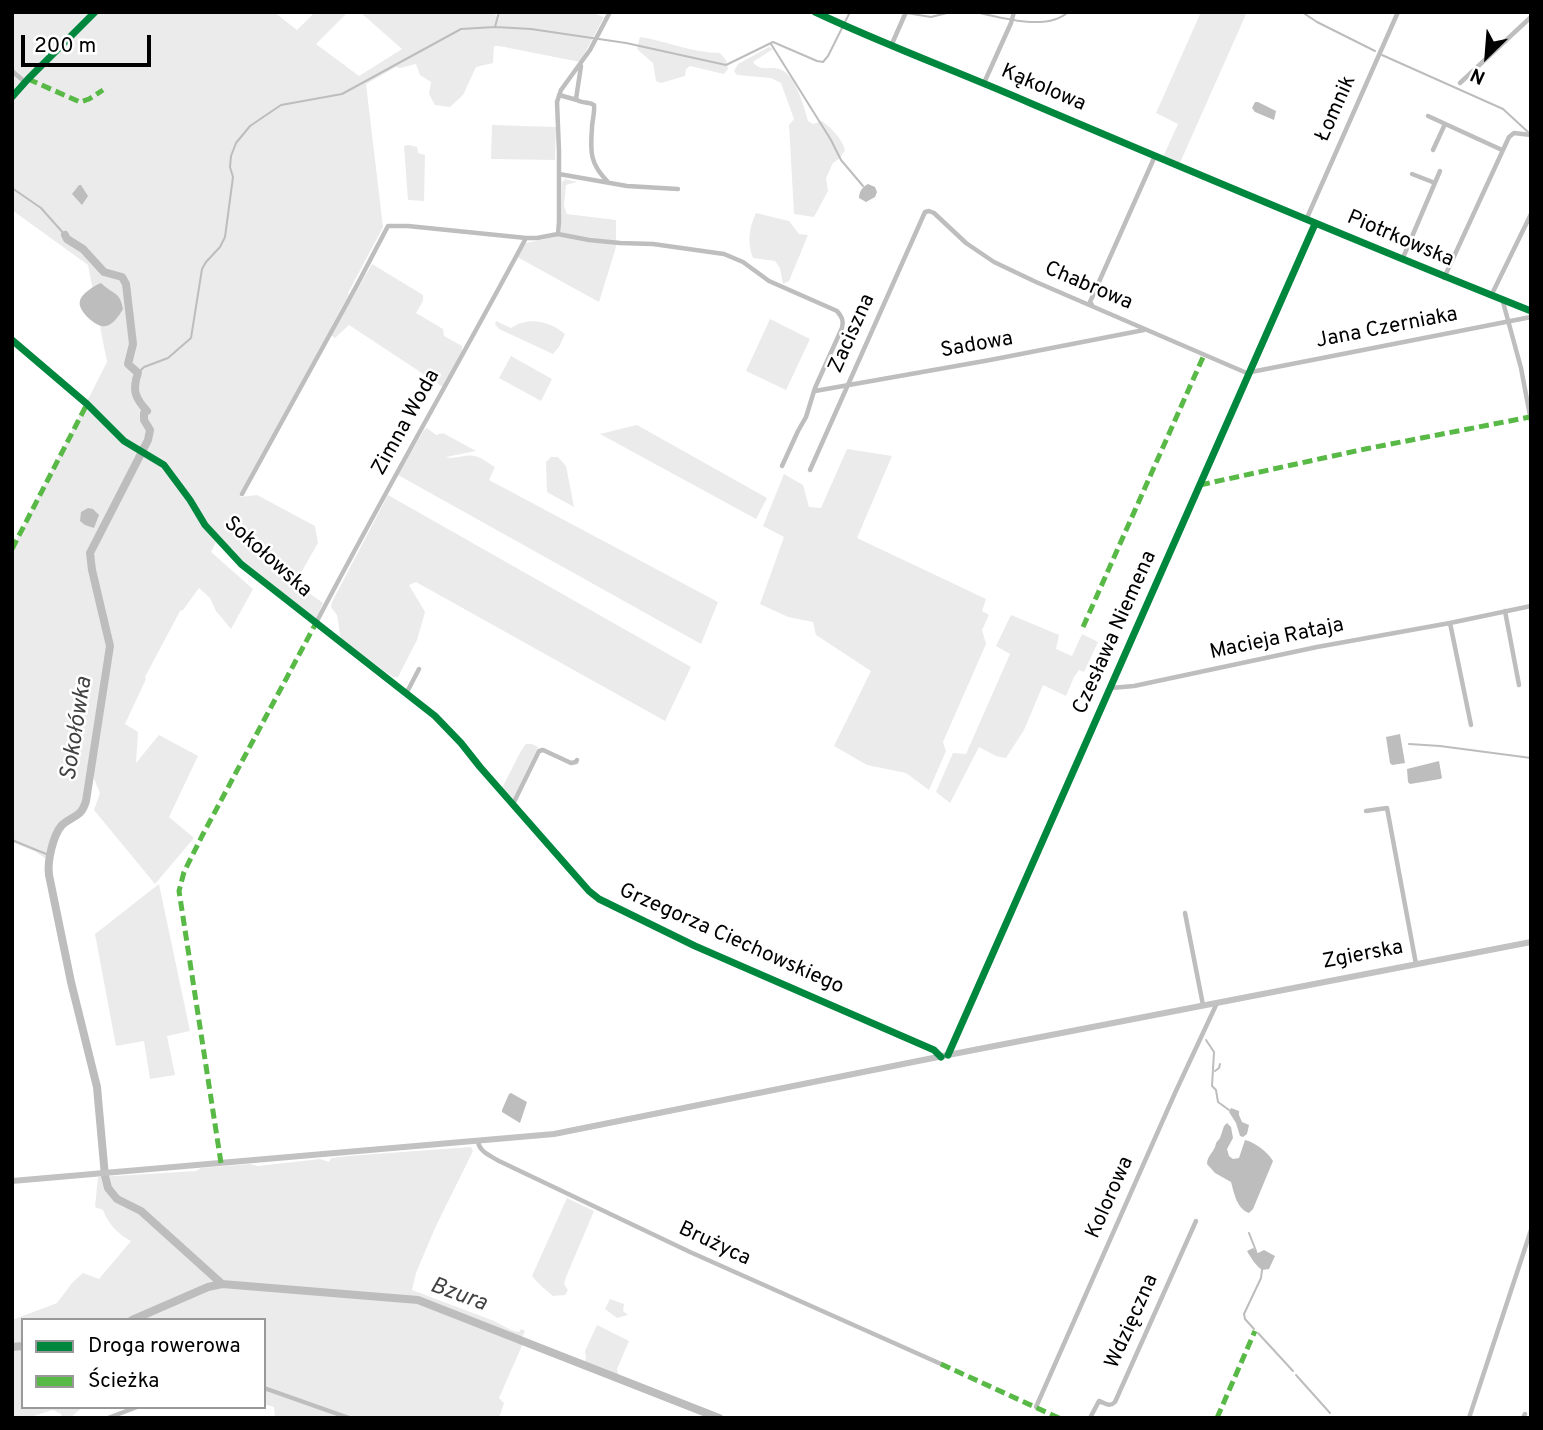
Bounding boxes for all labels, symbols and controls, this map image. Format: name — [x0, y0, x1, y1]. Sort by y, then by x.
scale bar — [24, 21, 154, 65]
north arrow — [1452, 21, 1522, 91]
text: 200 m — [34, 33, 96, 60]
street label: Kąkolowa — [997, 60, 1089, 118]
text: N — [1467, 61, 1489, 89]
street label: Łomnik — [1311, 72, 1363, 146]
street label: Piotrkowska — [1343, 206, 1457, 274]
street label: Chabrowa — [1040, 257, 1136, 317]
street label: Zaciszna — [824, 290, 882, 378]
street label: Jana Czerniaka — [1314, 303, 1460, 355]
street label: Sadowa — [939, 327, 1015, 365]
street label: Zimna Woda — [368, 366, 446, 480]
street label: Sokołowska — [218, 512, 316, 604]
street label: Czesława Niemena — [1069, 547, 1163, 719]
street label: Macieja Rataja — [1208, 614, 1346, 666]
water label: Sokołówka — [56, 675, 100, 783]
street label: Grzegorza Ciechowskiego — [615, 879, 847, 1001]
street label: Zgierska — [1321, 936, 1405, 976]
street label: Kolorowa — [1082, 1153, 1140, 1243]
street label: Brużyca — [674, 1217, 754, 1273]
street label: Wdzięczna — [1101, 1271, 1165, 1373]
water label: Bzura — [426, 1273, 490, 1319]
legend — [21, 1318, 266, 1409]
text: Droga rowerowa — [88, 1333, 241, 1360]
text: Ścieżka — [88, 1368, 159, 1395]

